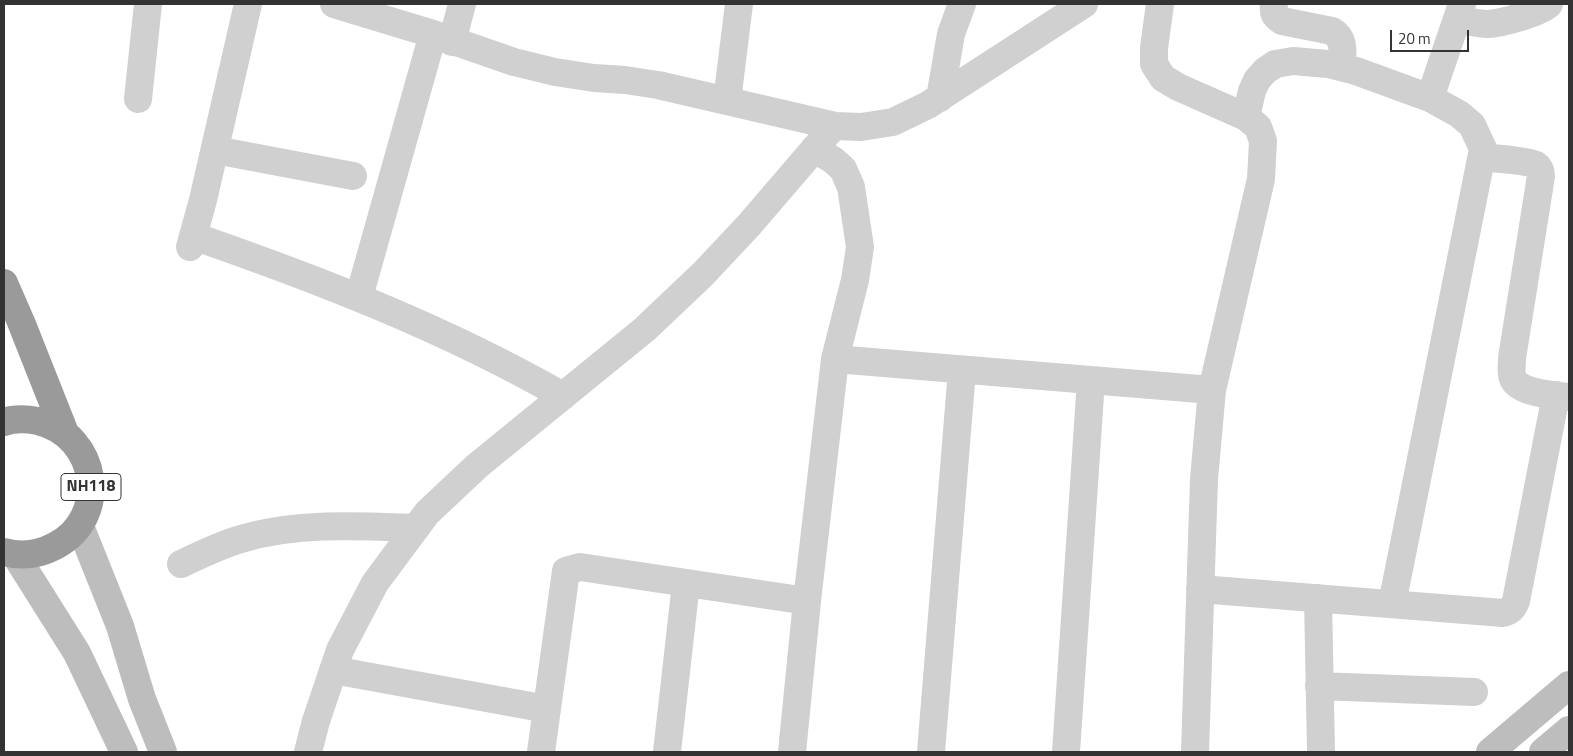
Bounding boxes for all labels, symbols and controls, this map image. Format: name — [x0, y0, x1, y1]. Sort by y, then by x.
scale bar — [1393, 20, 1472, 52]
text: 20 m — [1398, 27, 1431, 50]
road number: NH118 — [61, 474, 121, 501]

